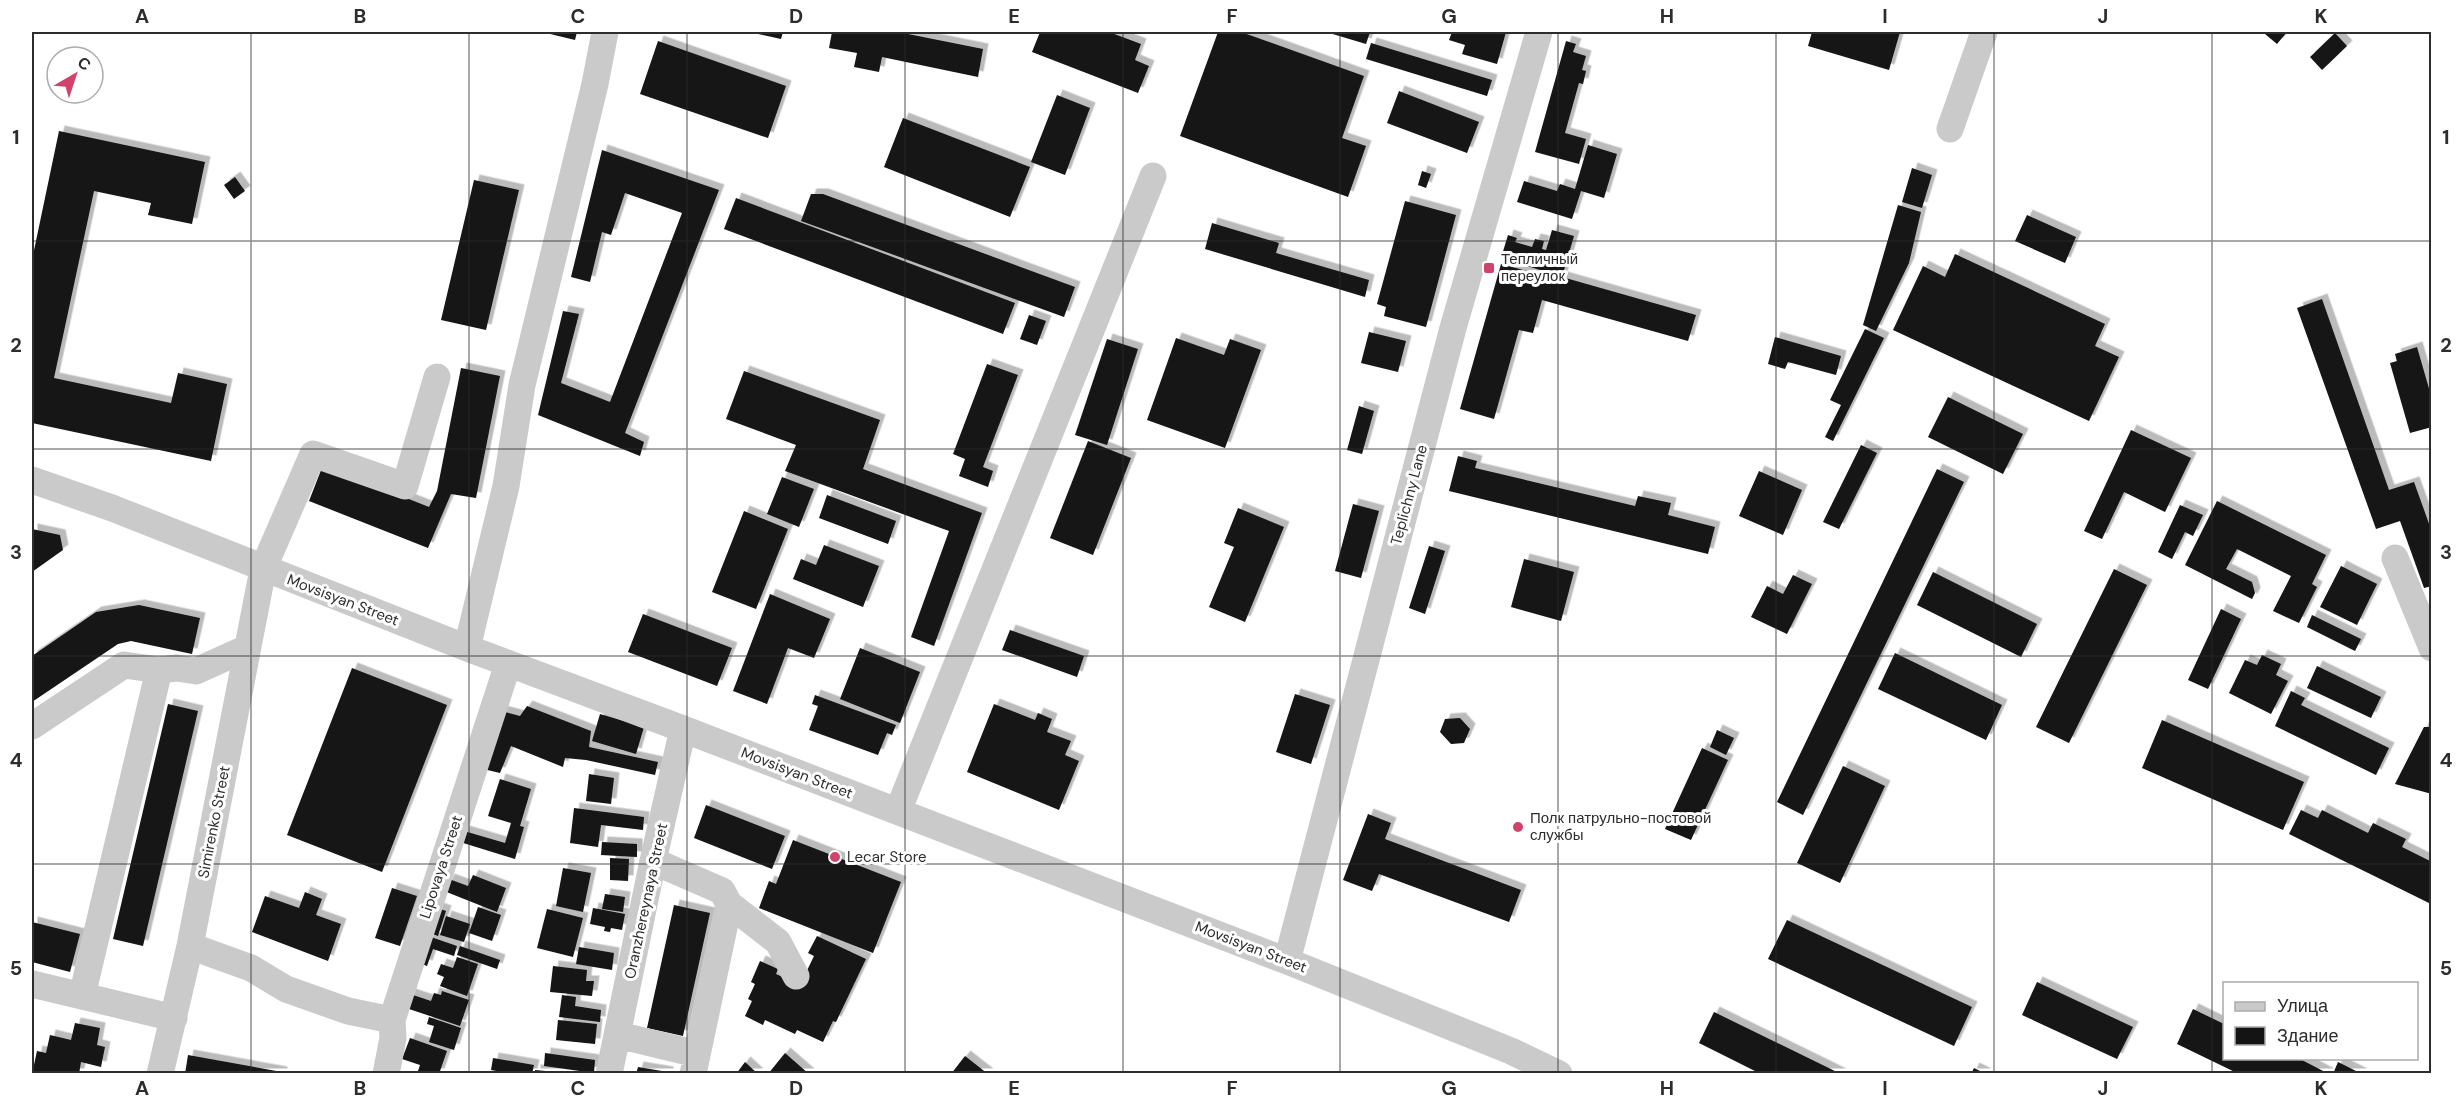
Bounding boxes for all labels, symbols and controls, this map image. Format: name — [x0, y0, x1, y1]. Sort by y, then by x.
text: A — [135, 3, 149, 29]
text: B — [354, 3, 366, 29]
text: C — [571, 3, 585, 29]
text: D — [789, 3, 803, 29]
text: E — [1008, 3, 1020, 29]
text: F — [1226, 3, 1238, 29]
text: G — [1441, 3, 1457, 29]
text: H — [1660, 3, 1674, 29]
text: I — [1882, 3, 1888, 29]
text: J — [2098, 3, 2108, 29]
text: K — [2314, 3, 2328, 29]
north arrow — [45, 45, 105, 105]
text: С — [73, 52, 96, 76]
text: 1 — [12, 124, 20, 150]
text: 1 — [2442, 124, 2450, 150]
place label: Тепличный переулок — [1501, 249, 1578, 286]
marker: Тепличный переулок — [1482, 261, 1496, 275]
text: 2 — [10, 332, 22, 358]
text: 2 — [2440, 332, 2452, 358]
street label: Teplichny Lane — [1386, 443, 1432, 547]
text: 3 — [10, 539, 22, 565]
text: 3 — [2440, 539, 2452, 565]
street label: Movsisyan Street — [284, 569, 402, 631]
street label: Movsisyan Street — [738, 742, 856, 804]
text: 4 — [10, 747, 23, 773]
text: 4 — [2440, 747, 2453, 773]
street label: Simirenko Street — [193, 764, 235, 880]
place label: Полк патрульно-постовой службы — [1530, 808, 1711, 845]
street label: Lipovaya Street — [415, 813, 467, 921]
marker: Полк патрульно-постовой службы — [1511, 820, 1525, 834]
street label: Oranzhereynaya Street — [620, 821, 672, 981]
place label: Lecar Store — [847, 847, 926, 867]
marker: Lecar Store — [828, 850, 842, 864]
street label: Movsisyan Street — [1192, 916, 1310, 978]
text: 5 — [10, 955, 22, 981]
text: 5 — [2440, 955, 2452, 981]
legend — [2223, 982, 2418, 1060]
text: Улица — [2277, 994, 2329, 1018]
text: Здание — [2277, 1024, 2338, 1048]
text: A — [135, 1075, 149, 1101]
text: B — [354, 1075, 366, 1101]
text: C — [571, 1075, 585, 1101]
text: D — [789, 1075, 803, 1101]
text: E — [1008, 1075, 1020, 1101]
text: F — [1226, 1075, 1238, 1101]
text: G — [1441, 1075, 1457, 1101]
text: H — [1660, 1075, 1674, 1101]
text: I — [1882, 1075, 1888, 1101]
text: J — [2098, 1075, 2108, 1101]
text: K — [2314, 1075, 2328, 1101]

